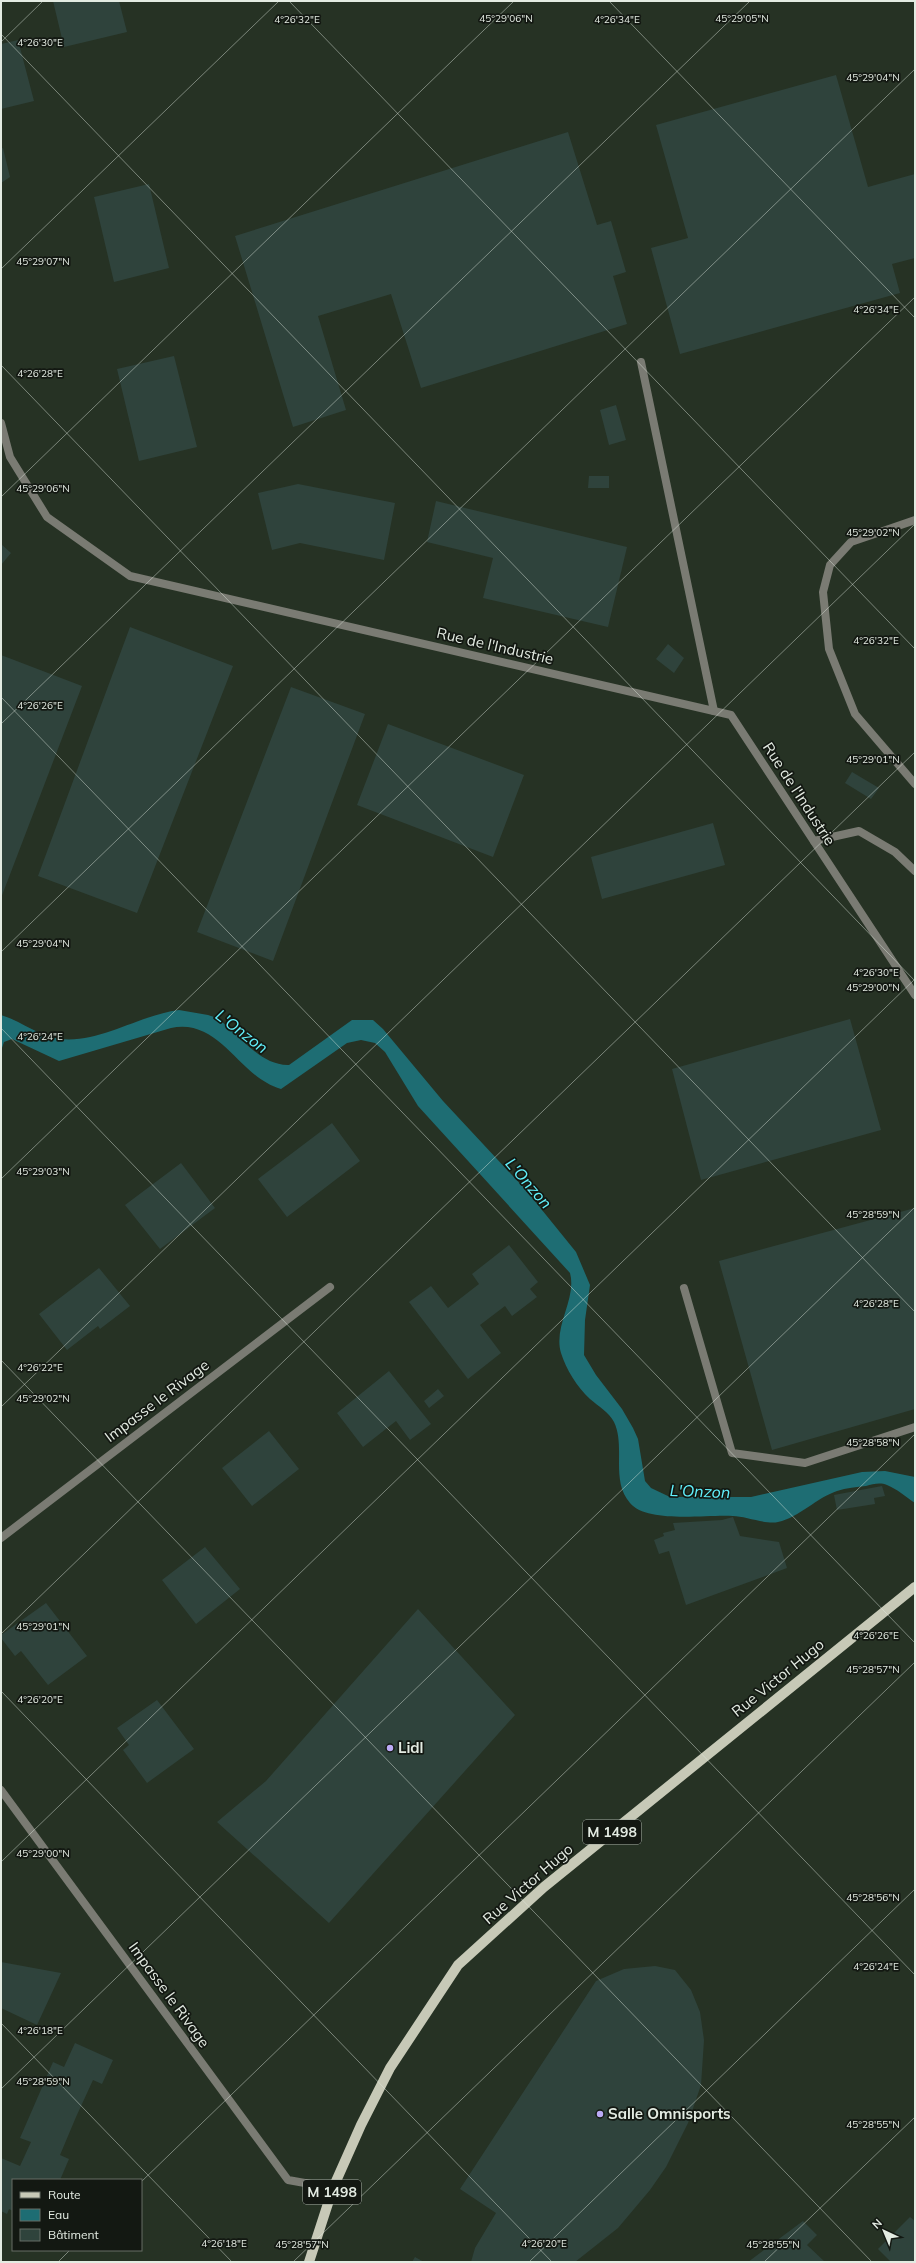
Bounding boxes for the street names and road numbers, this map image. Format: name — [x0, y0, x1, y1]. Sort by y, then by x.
street label: Rue de l'Industrie — [435, 623, 555, 668]
street label: Rue de l'Industrie — [759, 739, 840, 849]
street label: Impasse le Rivage — [101, 1355, 213, 1446]
street label: Rue Victor Hugo — [728, 1635, 828, 1721]
road number: M 1498 — [583, 1820, 641, 1844]
street label: Rue Victor Hugo — [479, 1839, 577, 1928]
street label: Impasse le Rivage — [125, 1938, 214, 2051]
road number: M 1498 — [303, 2180, 361, 2204]

